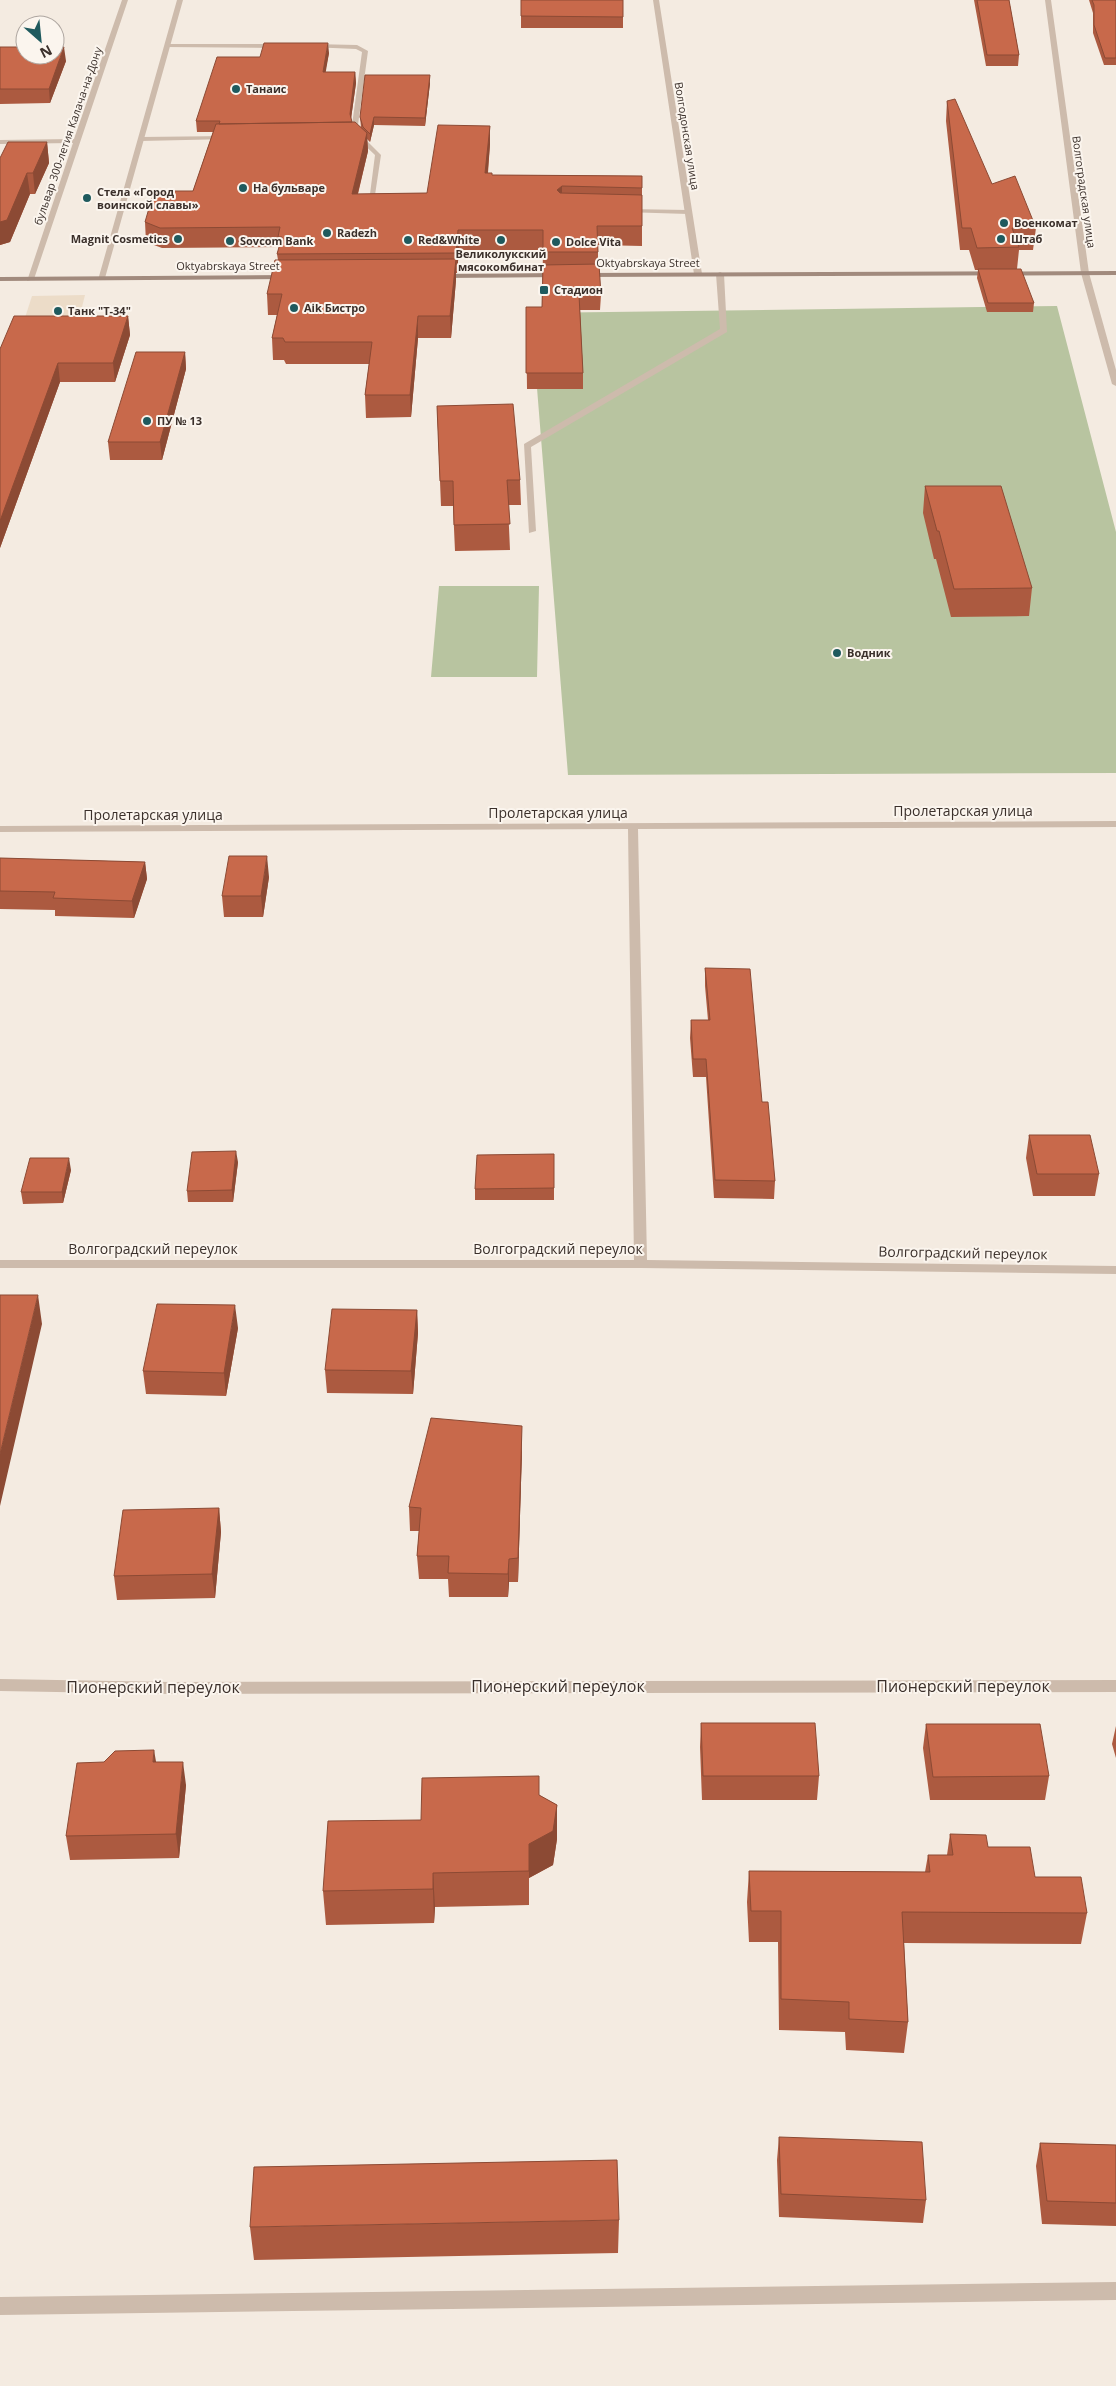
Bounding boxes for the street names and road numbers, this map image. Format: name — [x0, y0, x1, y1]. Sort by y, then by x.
street label: бульвар 300-летия Калача-на-Дону — [30, 44, 105, 227]
street label: Волгодонская улица — [672, 81, 703, 191]
street label: Волгоградская улица — [1069, 135, 1100, 249]
street label: Oktyabrskaya Street — [596, 255, 700, 270]
street label: Oktyabrskaya Street — [176, 258, 280, 273]
street label: Пролетарская улица — [893, 801, 1033, 820]
street label: Пролетарская улица — [488, 803, 628, 822]
street label: Пролетарская улица — [83, 805, 223, 824]
street label: Волгоградский переулок — [68, 1239, 238, 1258]
street label: Волгоградский переулок — [473, 1239, 643, 1258]
street label: Волгоградский переулок — [878, 1242, 1049, 1263]
street label: Пионерский переулок — [471, 1675, 645, 1697]
street label: Пионерский переулок — [876, 1675, 1050, 1697]
street label: Пионерский переулок — [66, 1676, 240, 1698]

